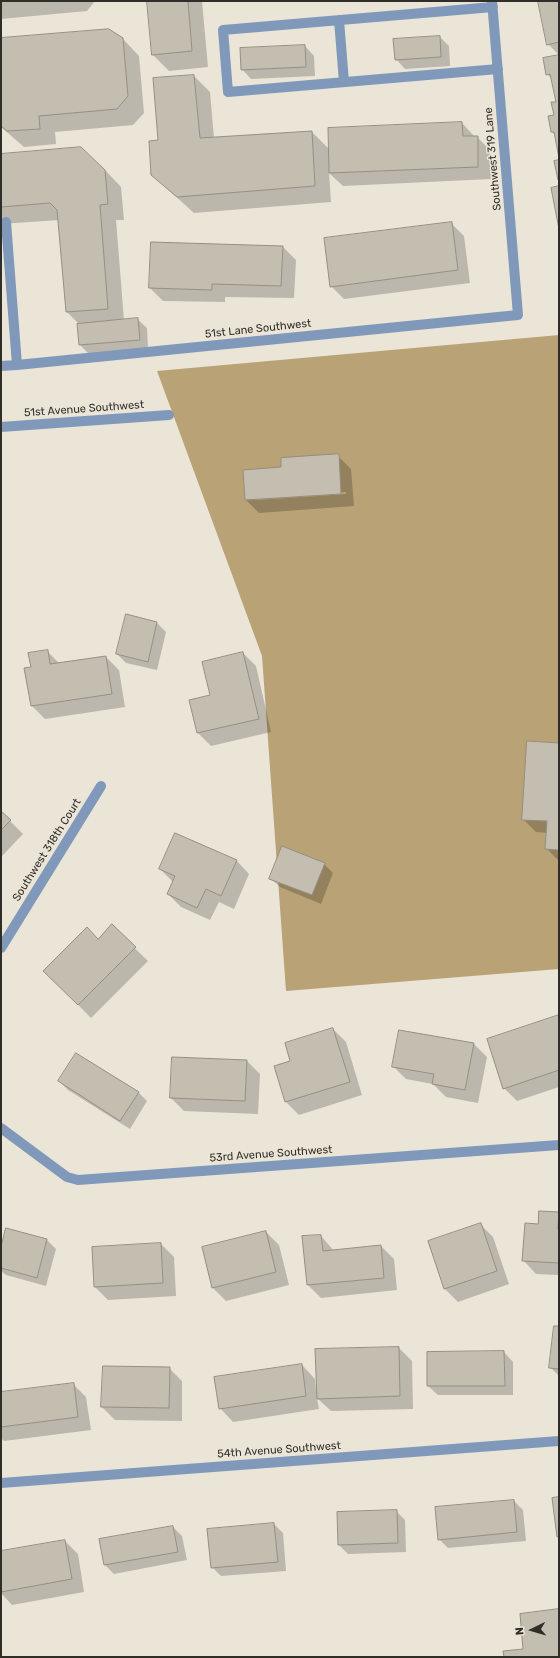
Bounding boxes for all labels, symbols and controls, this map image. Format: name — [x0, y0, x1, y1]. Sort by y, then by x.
street label: Southwest 319 Lane — [482, 107, 504, 211]
street label: 51st Lane Southwest — [204, 317, 312, 341]
street label: 51st Avenue Southwest — [24, 398, 144, 420]
street label: Southwest 318th Court — [10, 796, 84, 904]
street label: 53rd Avenue Southwest — [209, 1143, 333, 1165]
street label: 54th Avenue Southwest — [217, 1439, 341, 1461]
north arrow — [512, 1610, 552, 1650]
text: N — [513, 1627, 526, 1636]

